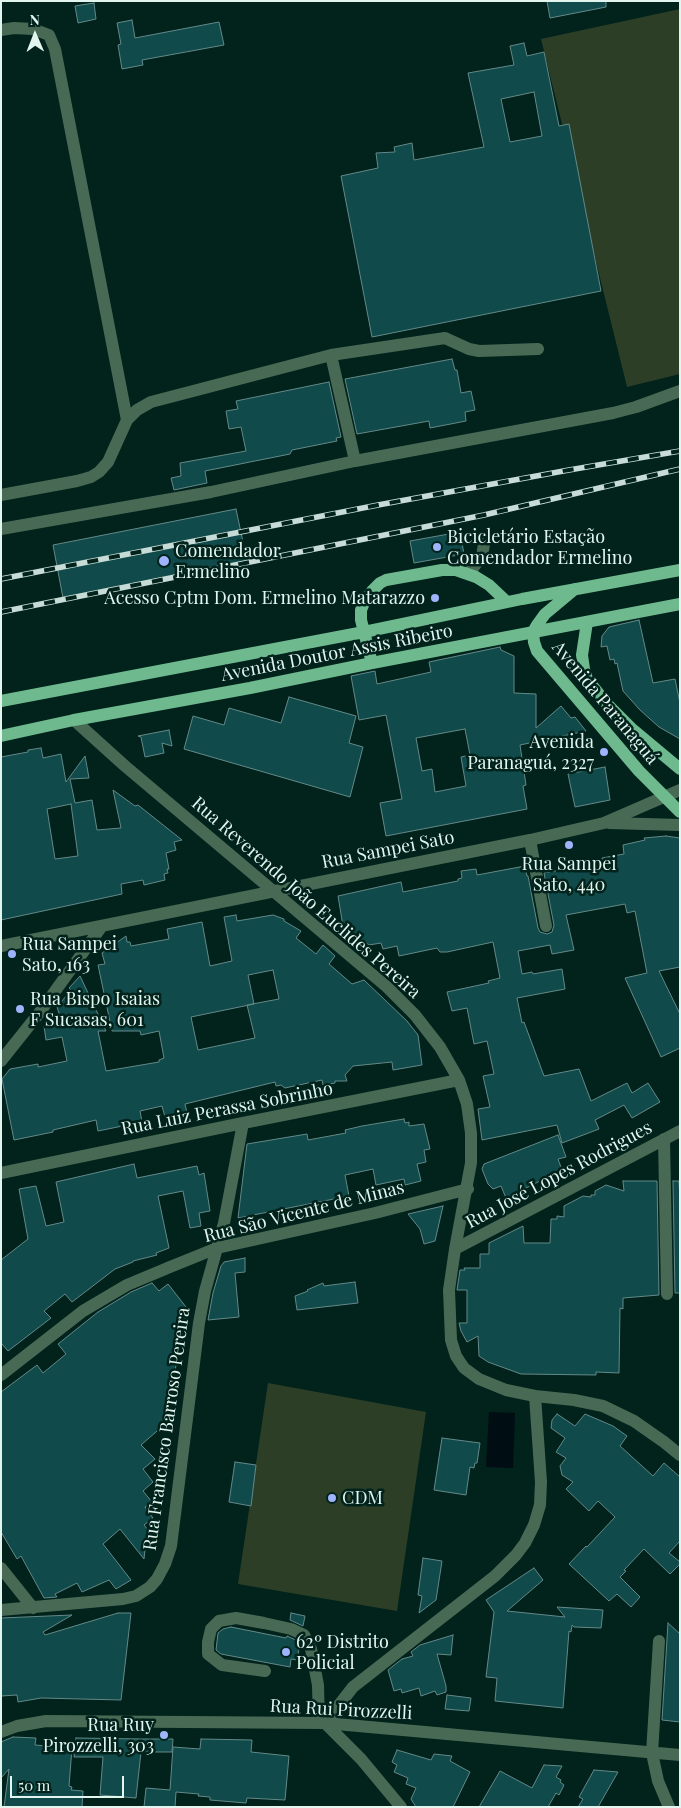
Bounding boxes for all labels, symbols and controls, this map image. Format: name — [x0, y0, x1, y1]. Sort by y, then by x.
north arrow — [10, 10, 60, 60]
text: N — [30, 10, 40, 29]
place label: Bicicletário Estação Comendador Ermelino — [447, 526, 632, 568]
place label: Comendador Ermelino — [175, 540, 281, 582]
marker: Bicicletário Estação Comendador Ermelino — [431, 541, 443, 553]
marker: Comendador Ermelino — [157, 554, 171, 568]
place label: Acesso Cptm Dom. Ermelino Matarazzo — [104, 587, 425, 609]
marker: Acesso Cptm Dom. Ermelino Matarazzo — [429, 592, 441, 604]
street label: Avenida Doutor Assis Ribeiro — [219, 620, 455, 686]
street label: Avenida Paranaguá — [547, 637, 663, 769]
place label: Avenida Paranaguá, 2327 — [467, 731, 594, 774]
marker: Avenida Paranaguá, 2327 — [598, 746, 610, 758]
street label: Rua Reverendo João Euclides Pereira — [187, 793, 425, 1003]
street label: Rua Sampei Sato — [320, 827, 456, 873]
marker: Rua Sampei Sato, 440 — [563, 839, 575, 851]
place label: Rua Sampei Sato, 440 — [521, 853, 617, 896]
place label: Rua Sampei Sato, 163 — [22, 933, 117, 976]
marker: Rua Sampei Sato, 163 — [6, 948, 18, 960]
place label: Rua Bispo Isaias F Sucasas, 601 — [30, 988, 160, 1030]
marker: Rua Bispo Isaias F Sucasas, 601 — [14, 1003, 26, 1015]
street label: Rua Luiz Perassa Sobrinho — [119, 1078, 335, 1140]
street label: Rua José Lopes Rodrigues — [462, 1117, 656, 1233]
street label: Rua São Vicente de Minas — [201, 1177, 407, 1247]
street label: Rua Francisco Barroso Pereira — [139, 1306, 195, 1552]
place label: CDM — [342, 1487, 383, 1509]
marker: CDM — [326, 1492, 338, 1504]
place label: 62º Distrito Policial — [296, 1631, 389, 1674]
marker: 62º Distrito Policial — [280, 1646, 292, 1658]
street label: Rua Rui Pirozzelli — [269, 1695, 413, 1725]
place label: Rua Ruy Pirozzelli, 303 — [43, 1714, 154, 1756]
marker: Rua Ruy Pirozzelli, 303 — [158, 1729, 170, 1741]
scale bar — [12, 1766, 126, 1798]
text: 50 m — [18, 1775, 50, 1795]

